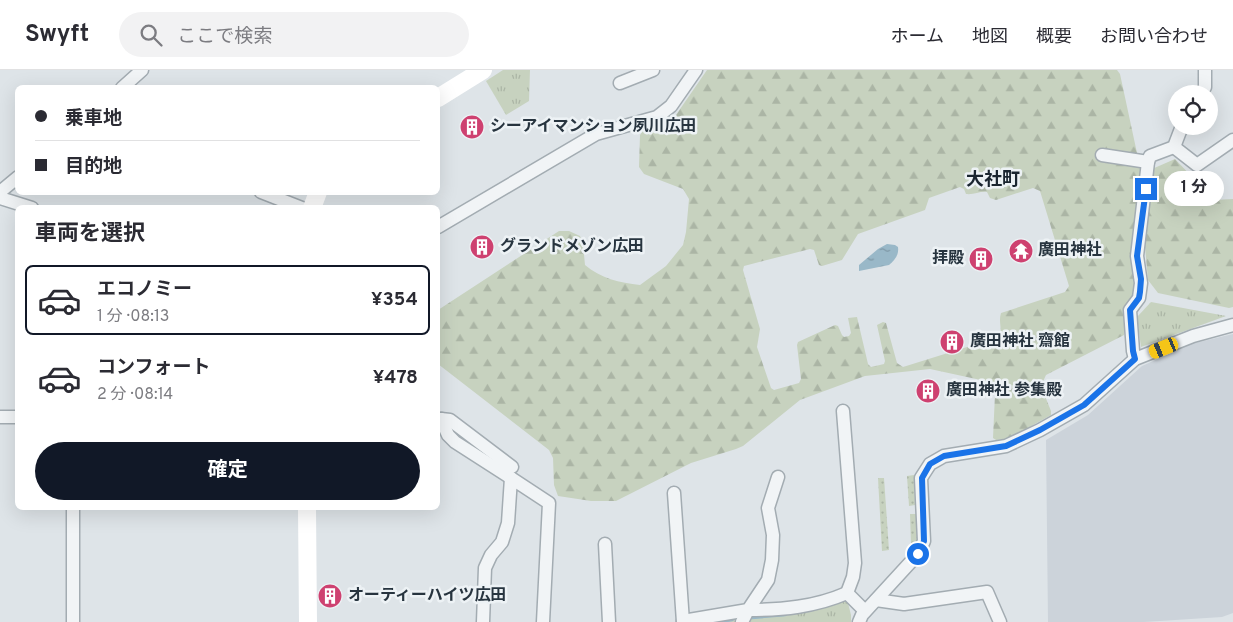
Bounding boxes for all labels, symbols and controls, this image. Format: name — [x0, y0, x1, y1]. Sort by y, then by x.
search box — [119, 12, 469, 57]
text: Swyft — [25, 20, 89, 50]
icon: search — [137, 21, 165, 49]
text: ここで検索 — [177, 25, 272, 49]
text: ホーム — [891, 26, 944, 49]
text: 地図 — [972, 26, 1008, 49]
text: 概要 — [1036, 26, 1072, 49]
text: お問い合わせ — [1100, 26, 1208, 49]
map controls — [1168, 85, 1218, 135]
button: locate — [1168, 85, 1218, 135]
text: 乗車地 — [65, 107, 122, 131]
building icon: シーアイマンション夙川広田 — [459, 114, 485, 140]
place label: シーアイマンション夙川広田 — [490, 117, 697, 137]
text: 目的地 — [65, 155, 122, 179]
district label: 大社町 — [966, 169, 1020, 192]
callout: 1 分 — [1164, 172, 1224, 206]
route end — [1135, 178, 1157, 200]
text: 1 分 — [1181, 178, 1207, 198]
text: 車両を選択 — [35, 221, 145, 248]
building icon: グランドメゾン広田 — [469, 234, 495, 260]
place label: グランドメゾン広田 — [500, 236, 644, 257]
temple icon: 廣田神社 — [1008, 238, 1034, 264]
place label: 廣田神社 — [1038, 240, 1102, 261]
building icon: 拝殿 — [968, 246, 994, 272]
place label: 拝殿 — [932, 249, 964, 269]
icon: car — [37, 278, 82, 323]
text: エコノミー — [97, 278, 192, 302]
text: ¥354 — [371, 288, 418, 312]
text: 1 分 · 08:13 — [97, 307, 170, 327]
building icon: 廣田神社 齋館 — [939, 329, 965, 355]
place label: 廣田神社 齋館 — [970, 331, 1070, 352]
car — [1147, 335, 1180, 361]
icon: car — [37, 356, 82, 401]
text: コンフォート — [97, 356, 210, 380]
text: ¥478 — [373, 366, 418, 390]
building icon: 廣田神社 参集殿 — [915, 378, 941, 404]
place label: 廣田神社 参集殿 — [946, 380, 1062, 401]
text: 2 分 · 08:14 — [97, 385, 173, 405]
button: 確定 — [35, 442, 420, 500]
route start — [907, 543, 929, 565]
building icon: オーティーハイツ広田 — [317, 583, 343, 609]
place label: オーティーハイツ広田 — [348, 586, 506, 606]

